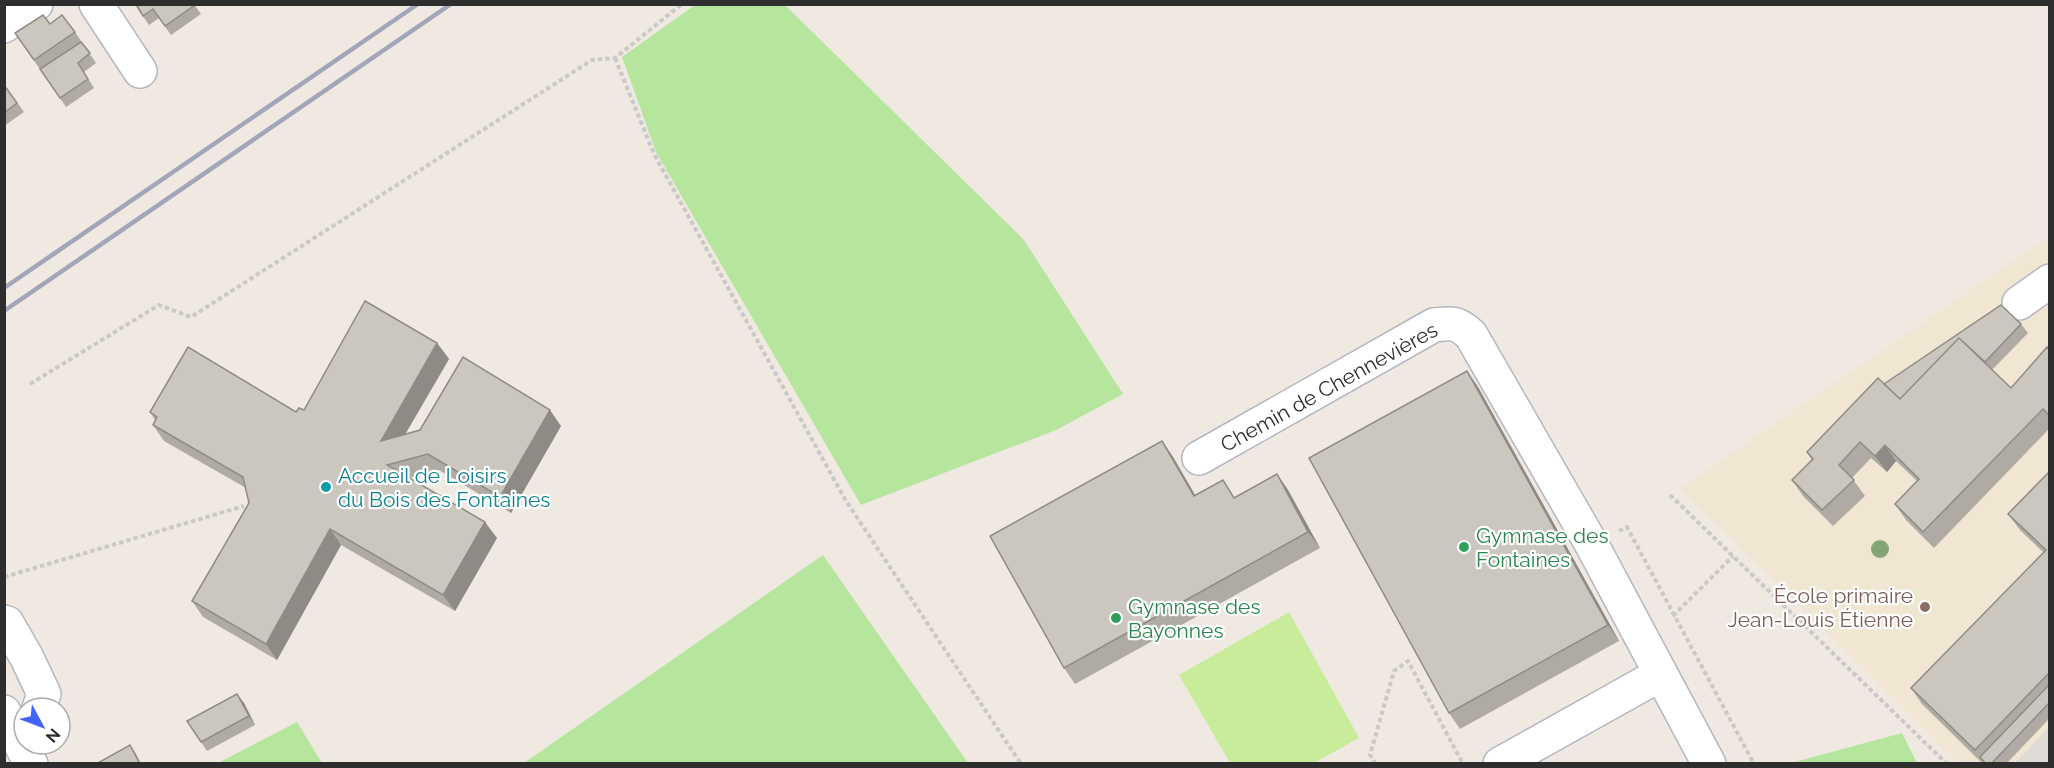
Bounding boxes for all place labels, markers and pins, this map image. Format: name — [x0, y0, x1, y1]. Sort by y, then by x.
place label: Accueil de Loisirs du Bois des Fontaines — [338, 463, 550, 512]
marker: Accueil de Loisirs du Bois des Fontaines — [319, 480, 333, 494]
place label: Gymnase des Fontaines — [1476, 523, 1609, 572]
marker: Gymnase des Fontaines — [1457, 540, 1471, 554]
place label: École primaire Jean-Louis Étienne — [1728, 583, 1913, 632]
place label: Gymnase des Bayonnes — [1128, 594, 1261, 643]
marker: École primaire Jean-Louis Étienne — [1918, 600, 1932, 614]
marker: Gymnase des Bayonnes — [1109, 611, 1123, 625]

